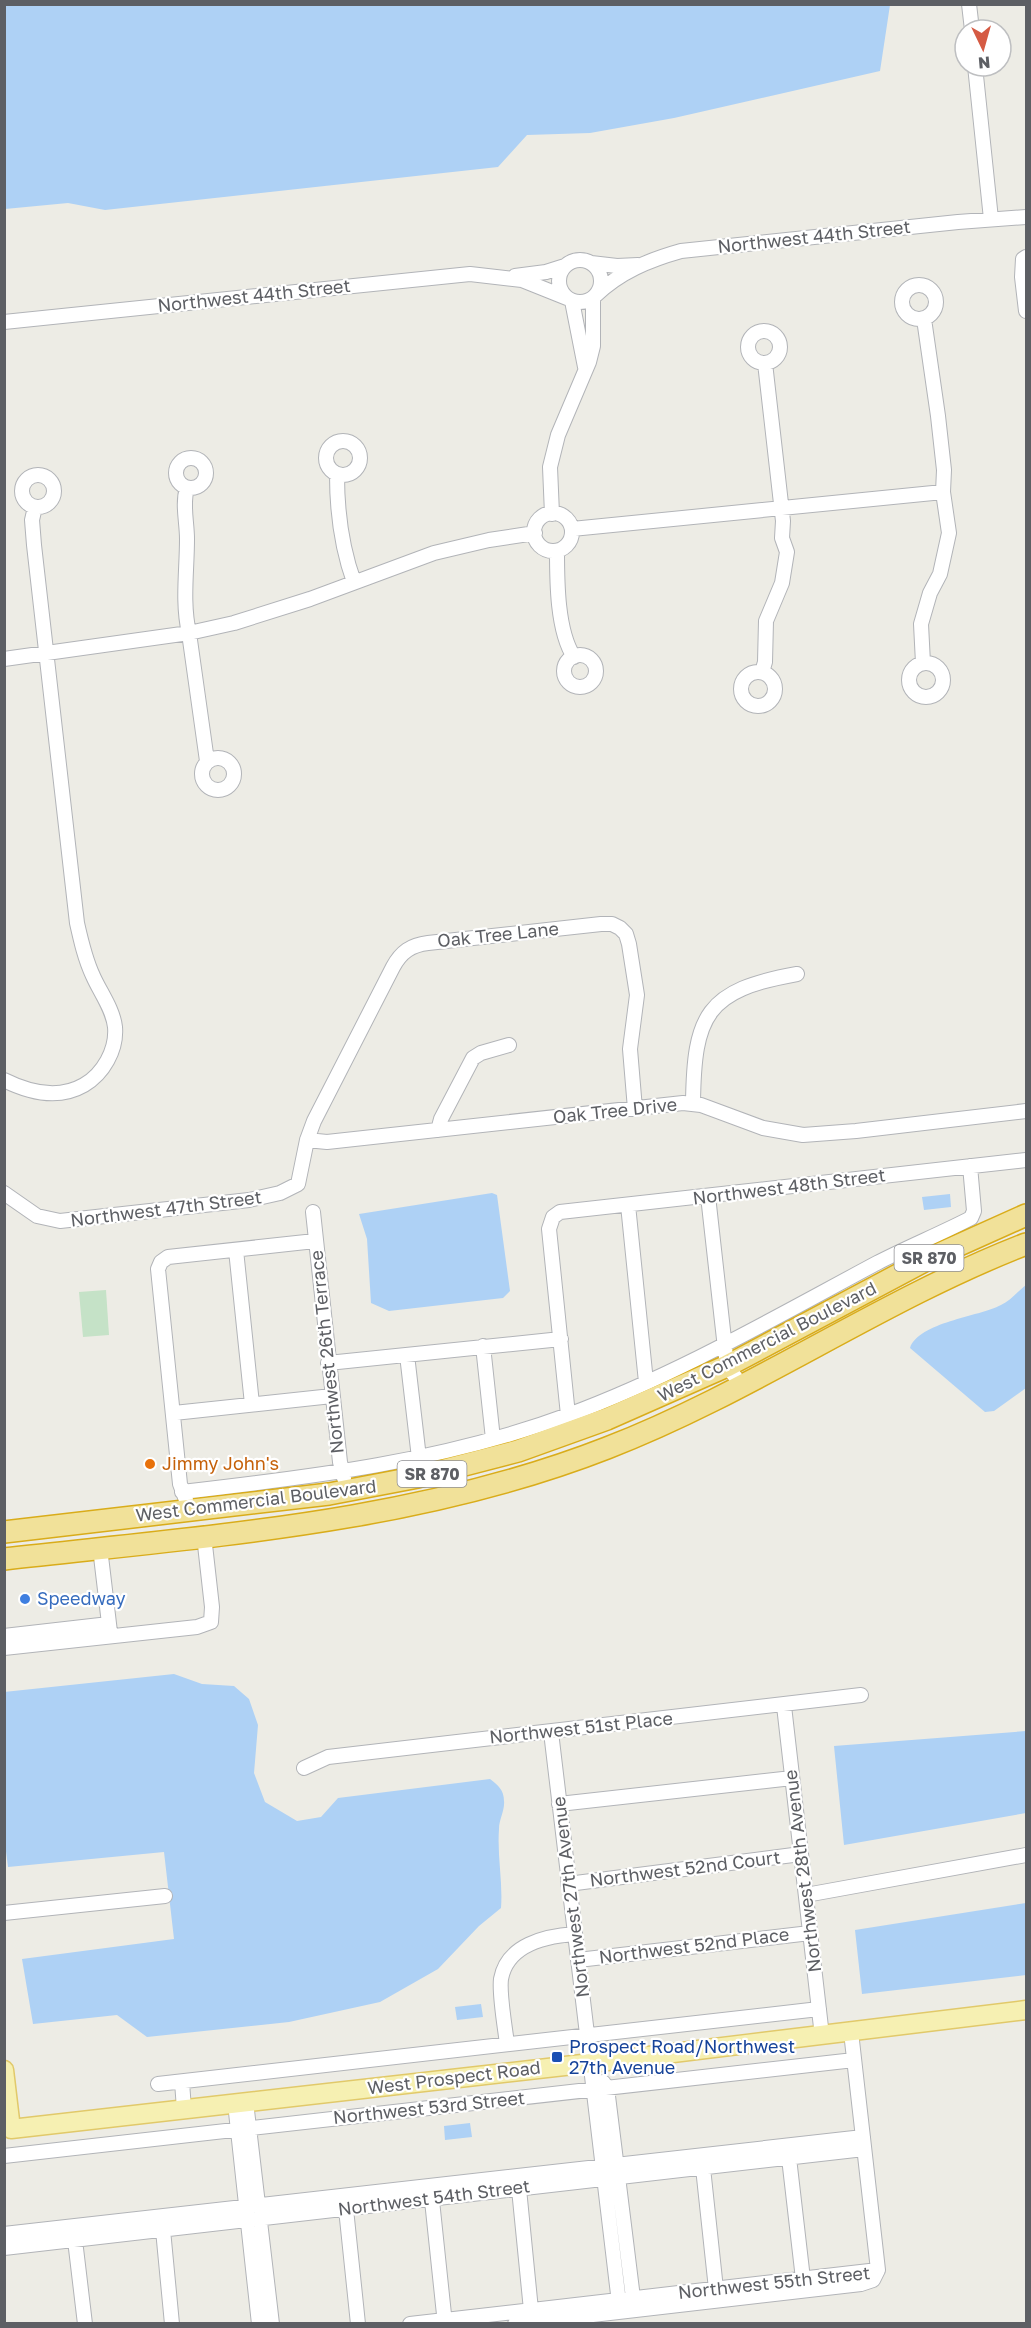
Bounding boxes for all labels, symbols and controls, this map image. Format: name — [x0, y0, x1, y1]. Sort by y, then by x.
north arrow — [953, 18, 1013, 78]
text: N — [977, 52, 991, 73]
street label: Northwest 44th Street — [716, 215, 912, 257]
street label: Northwest 44th Street — [156, 274, 352, 316]
street label: Oak Tree Lane — [436, 917, 560, 951]
street label: Oak Tree Drive — [552, 1093, 678, 1127]
street label: Northwest 48th Street — [691, 1163, 887, 1209]
street label: Northwest 47th Street — [69, 1185, 263, 1231]
road number: SR 870 — [894, 1245, 964, 1271]
street label: Northwest 26th Terrace — [304, 1249, 348, 1455]
street label: West Commercial Boulevard — [654, 1276, 880, 1406]
place label: Jimmy John's — [162, 1452, 279, 1474]
marker: Jimmy John's — [143, 1457, 157, 1471]
road number: SR 870 — [398, 1461, 466, 1487]
street label: West Commercial Boulevard — [134, 1474, 378, 1526]
place label: Speedway — [37, 1587, 126, 1609]
marker: Speedway — [18, 1592, 32, 1606]
street label: Northwest 51st Place — [488, 1706, 674, 1748]
street label: Northwest 28th Avenue — [779, 1769, 825, 1974]
street label: Northwest 27th Avenue — [547, 1795, 593, 1999]
street label: Northwest 52nd Court — [588, 1845, 782, 1891]
street label: Northwest 52nd Place — [597, 1922, 790, 1968]
place label: Prospect Road/Northwest 27th Avenue — [569, 2035, 795, 2078]
marker: Prospect Road/Northwest 27th Avenue — [550, 2050, 564, 2064]
street label: West Prospect Road — [366, 2055, 542, 2099]
street label: Northwest 53rd Street — [332, 2086, 526, 2128]
street label: Northwest 54th Street — [337, 2174, 531, 2220]
street label: Northwest 55th Street — [677, 2261, 871, 2303]

